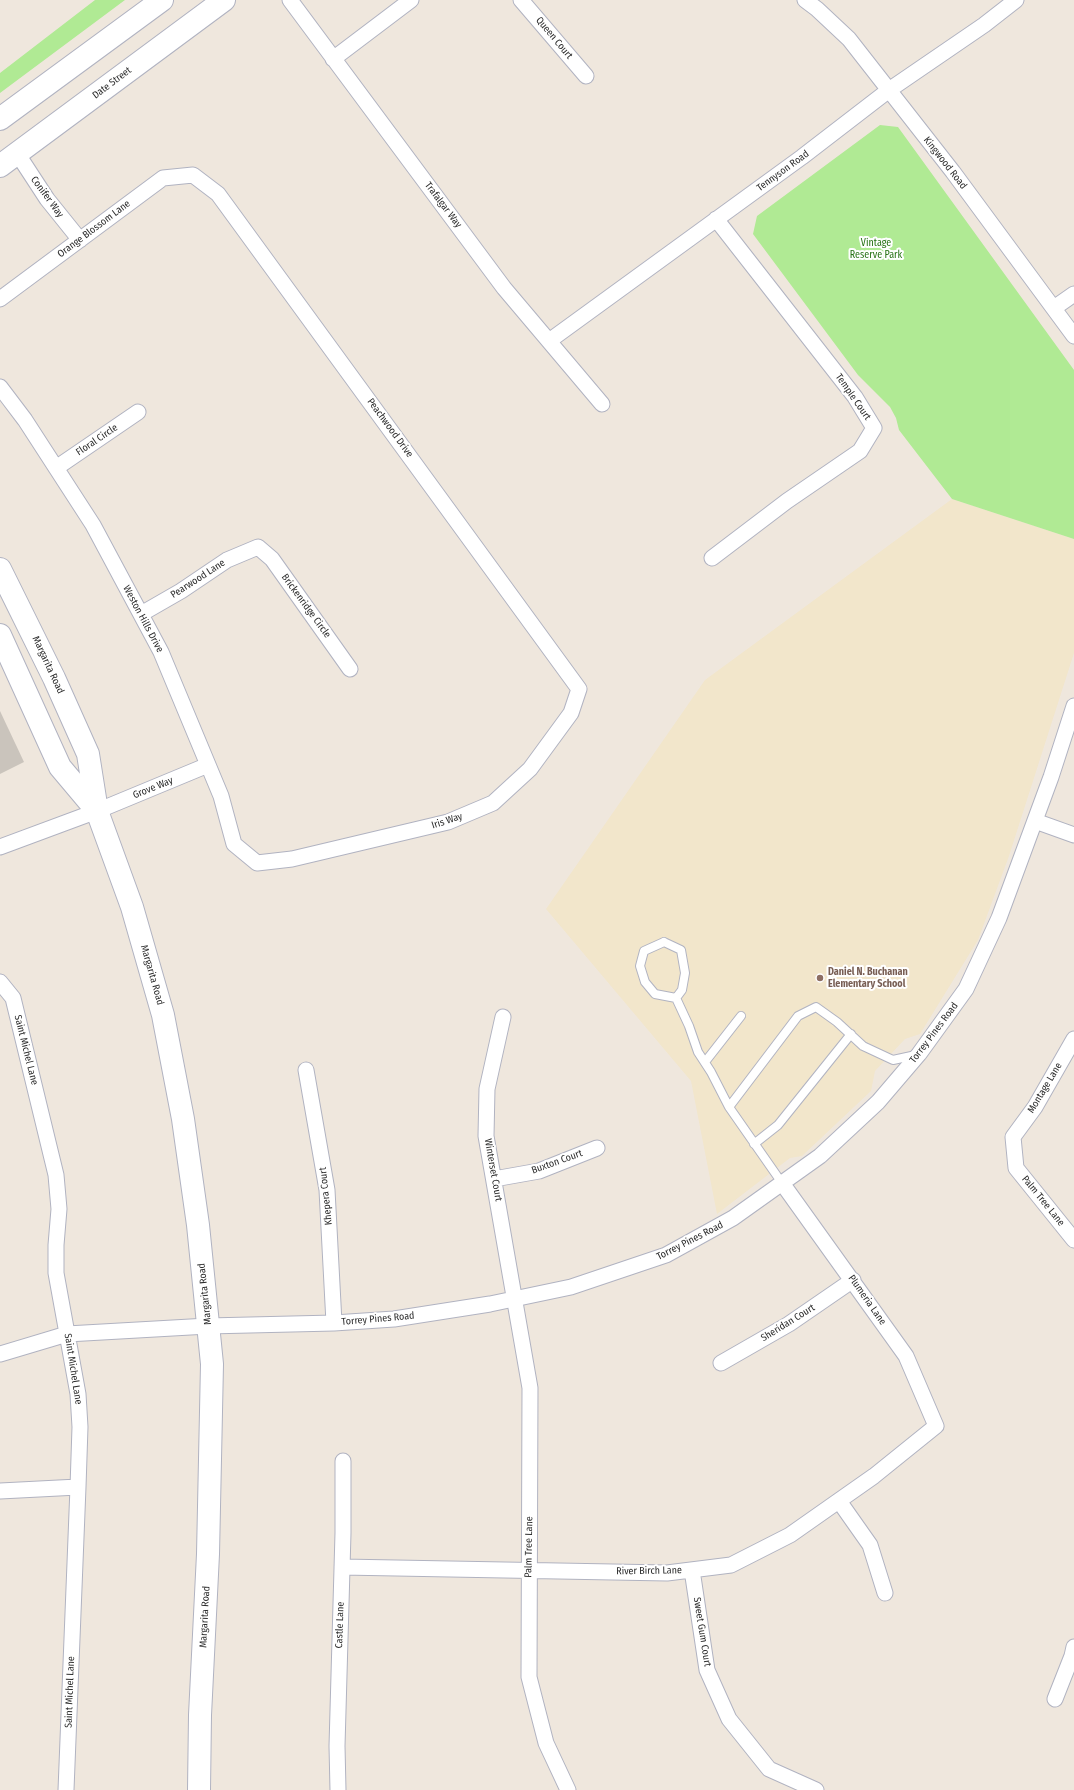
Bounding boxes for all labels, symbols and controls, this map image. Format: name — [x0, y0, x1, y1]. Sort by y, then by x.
street label: Queen Court — [533, 15, 575, 61]
street label: Date Street — [90, 64, 134, 102]
street label: Kingwood Road — [921, 134, 969, 192]
street label: Tennyson Road — [754, 148, 812, 194]
street label: Conifer Way — [28, 174, 66, 220]
street label: Trafalgar Way — [422, 180, 464, 230]
street label: Orange Blossom Lane — [55, 198, 133, 260]
park label: Vintage Reserve Park — [850, 237, 902, 260]
street label: Temple Court — [833, 371, 873, 423]
street label: Peachwood Drive — [365, 396, 415, 460]
street label: Floral Circle — [74, 422, 120, 458]
street label: Pearwood Lane — [169, 557, 227, 601]
street label: Brickenridge Circle — [279, 572, 333, 640]
street label: Weston Hills Drive — [120, 583, 166, 655]
street label: Margarita Road — [29, 634, 67, 696]
street label: Grove Way — [131, 775, 175, 801]
street label: Iris Way — [430, 810, 464, 832]
street label: Margarita Road — [138, 944, 166, 1006]
place label: Daniel N. Buchanan Elementary School — [828, 966, 908, 990]
marker: Daniel N. Buchanan Elementary School — [815, 973, 825, 983]
street label: Torrey Pines Road — [907, 1000, 961, 1066]
street label: Saint Michel Lane — [11, 1014, 41, 1086]
street label: Montage Lane — [1025, 1061, 1065, 1115]
street label: Winterset Court — [482, 1138, 504, 1202]
street label: Buxton Court — [530, 1147, 584, 1177]
street label: Khepera Court — [317, 1166, 335, 1226]
street label: Palm Tree Lane — [1019, 1173, 1067, 1229]
street label: Torrey Pines Road — [655, 1219, 725, 1263]
street label: Margarita Road — [196, 1263, 214, 1325]
street label: Plumeria Lane — [845, 1273, 889, 1327]
street label: Sheridan Court — [759, 1302, 817, 1344]
street label: Torrey Pines Road — [341, 1310, 415, 1328]
street label: Saint Michel Lane — [61, 1333, 85, 1405]
street label: Palm Tree Lane — [522, 1516, 536, 1578]
street label: River Birch Lane — [616, 1564, 682, 1578]
street label: Margarita Road — [197, 1586, 213, 1648]
street label: Sweet Gum Court — [691, 1596, 713, 1668]
street label: Castle Lane — [333, 1602, 347, 1648]
street label: Saint Michel Lane — [63, 1656, 77, 1728]

